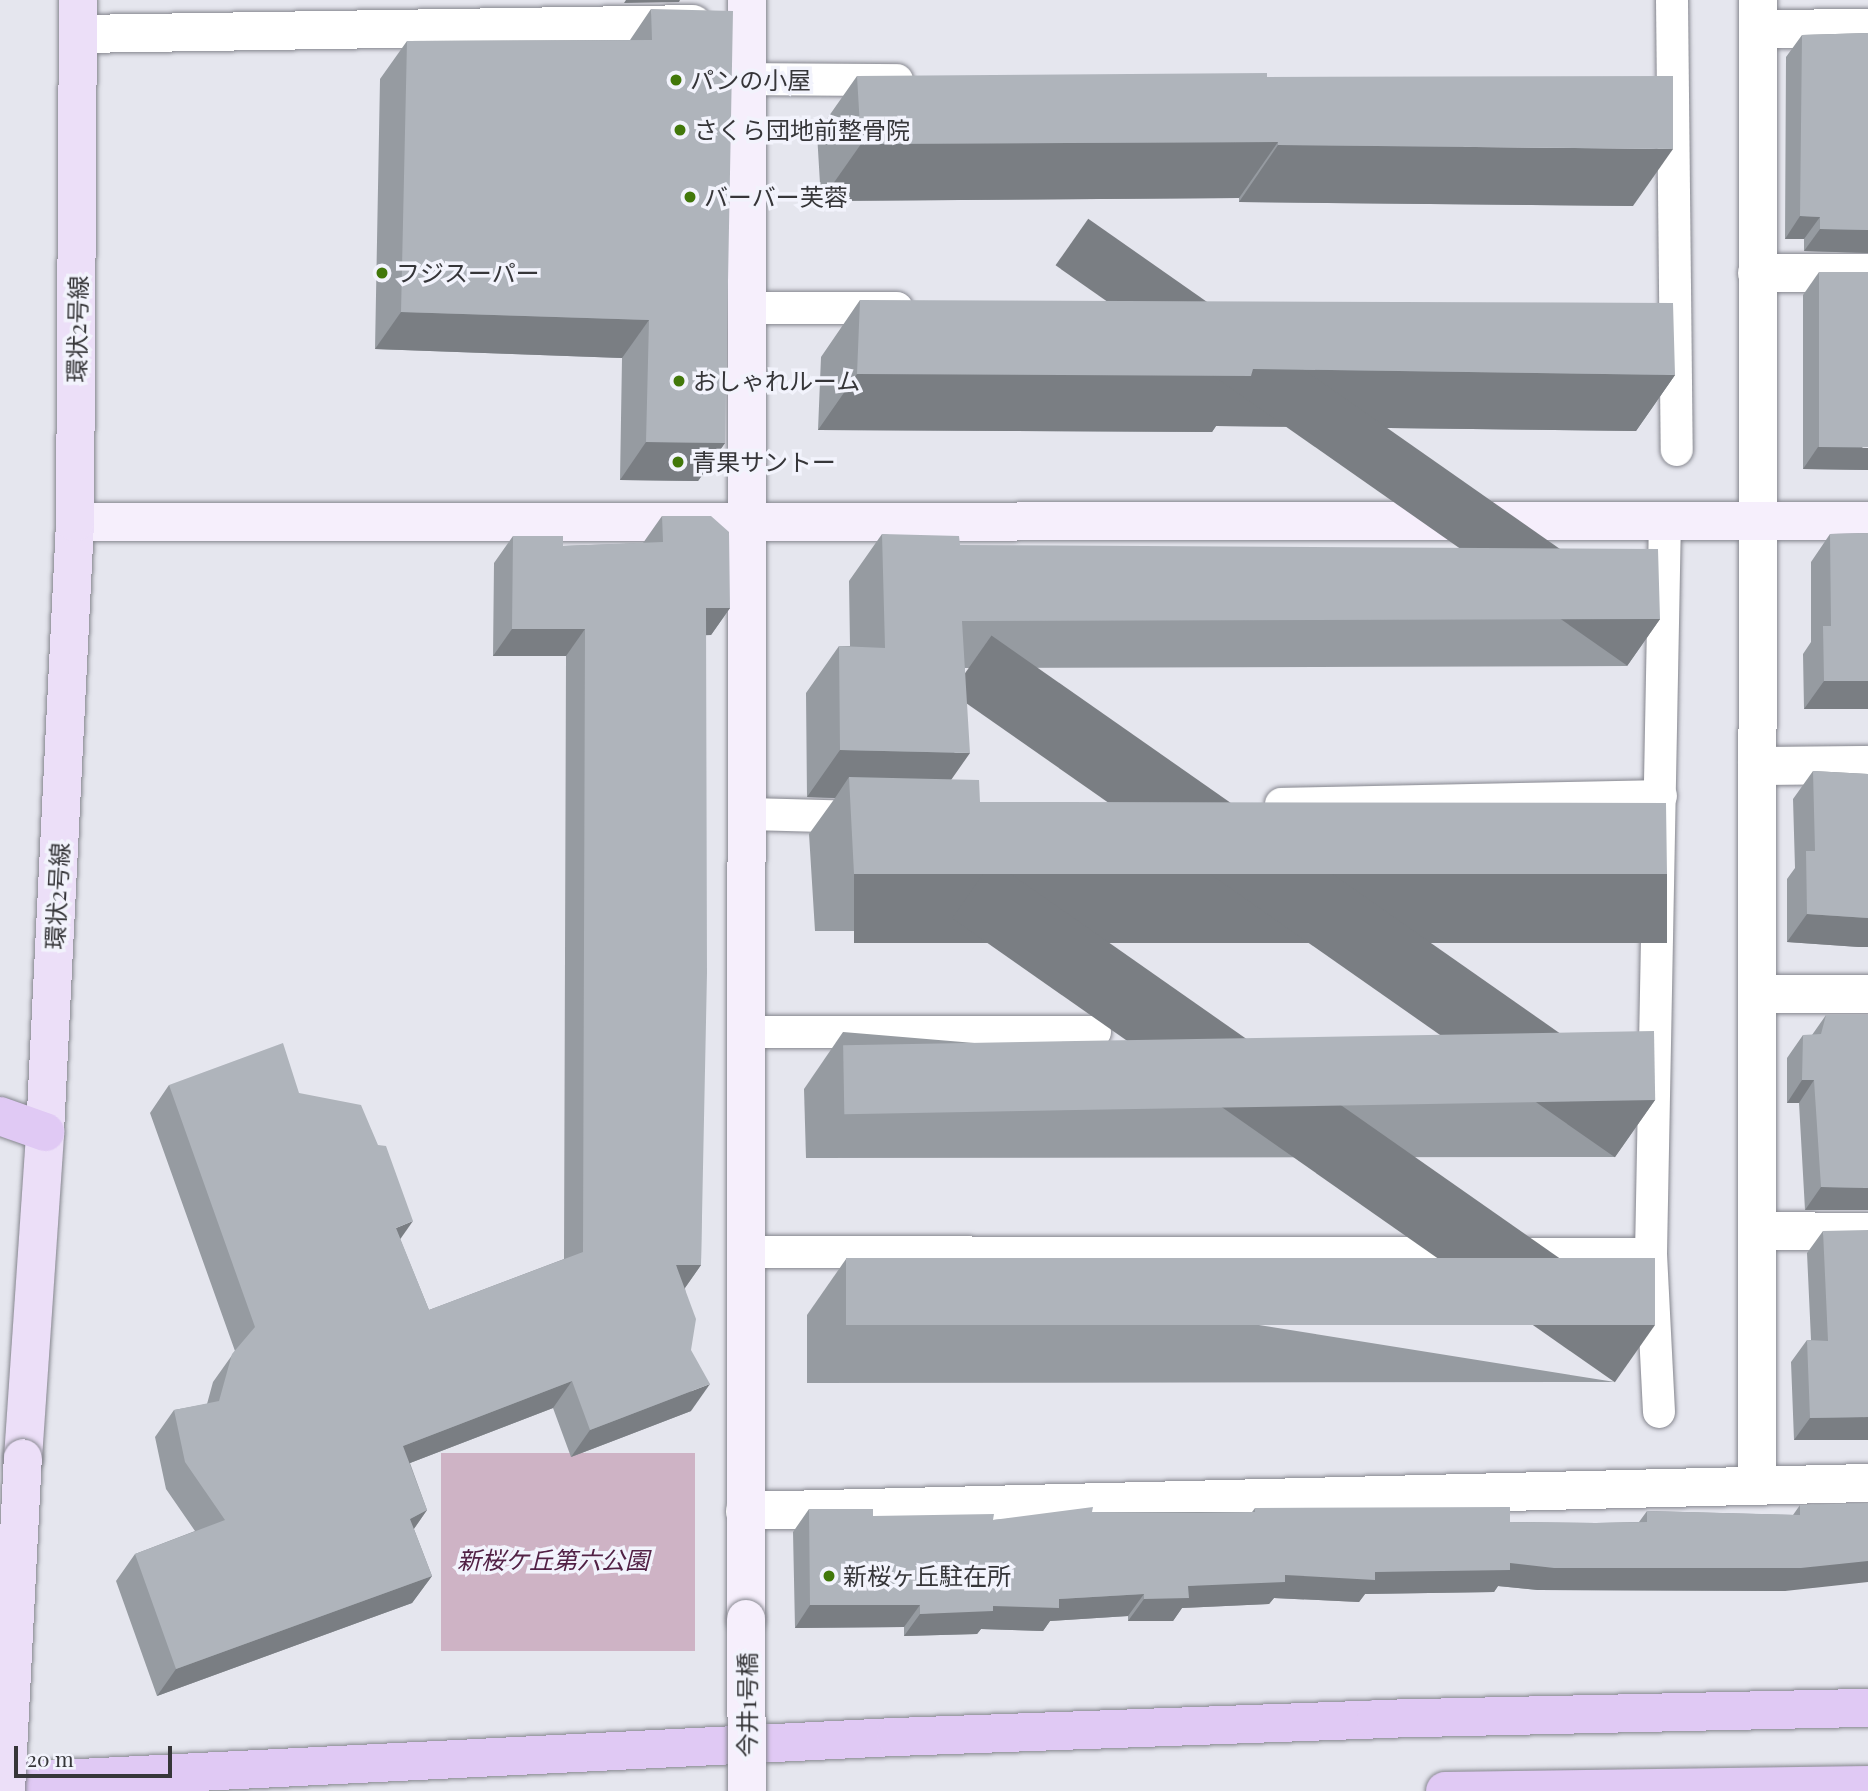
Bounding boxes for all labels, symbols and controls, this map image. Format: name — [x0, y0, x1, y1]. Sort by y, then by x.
place label: パンの小屋 — [690, 66, 810, 94]
marker: パンの小屋 — [668, 72, 684, 88]
place label: さくら団地前整骨院 — [694, 116, 910, 144]
marker: さくら団地前整骨院 — [672, 122, 688, 138]
place label: バーバー芙蓉 — [704, 183, 848, 211]
marker: バーバー芙蓉 — [682, 189, 698, 205]
place label: フジスーパー — [396, 259, 540, 287]
marker: フジスーパー — [374, 265, 390, 281]
street label: 環状2号線 — [62, 275, 92, 383]
place label: おしゃれルーム — [693, 367, 861, 395]
marker: おしゃれルーム — [671, 373, 687, 389]
place label: 青果サントー — [692, 448, 836, 476]
marker: 青果サントー — [670, 454, 686, 470]
street label: 環状2号線 — [40, 842, 74, 950]
park label: 新桜ケ丘第六公園 — [457, 1546, 649, 1574]
place label: 新桜ヶ丘駐在所 — [843, 1562, 1011, 1590]
marker: 新桜ヶ丘駐在所 — [821, 1568, 837, 1584]
street label: 今井1号橋 — [733, 1653, 761, 1757]
scale bar — [18, 1732, 175, 1776]
text: 20 m — [27, 1744, 74, 1772]

